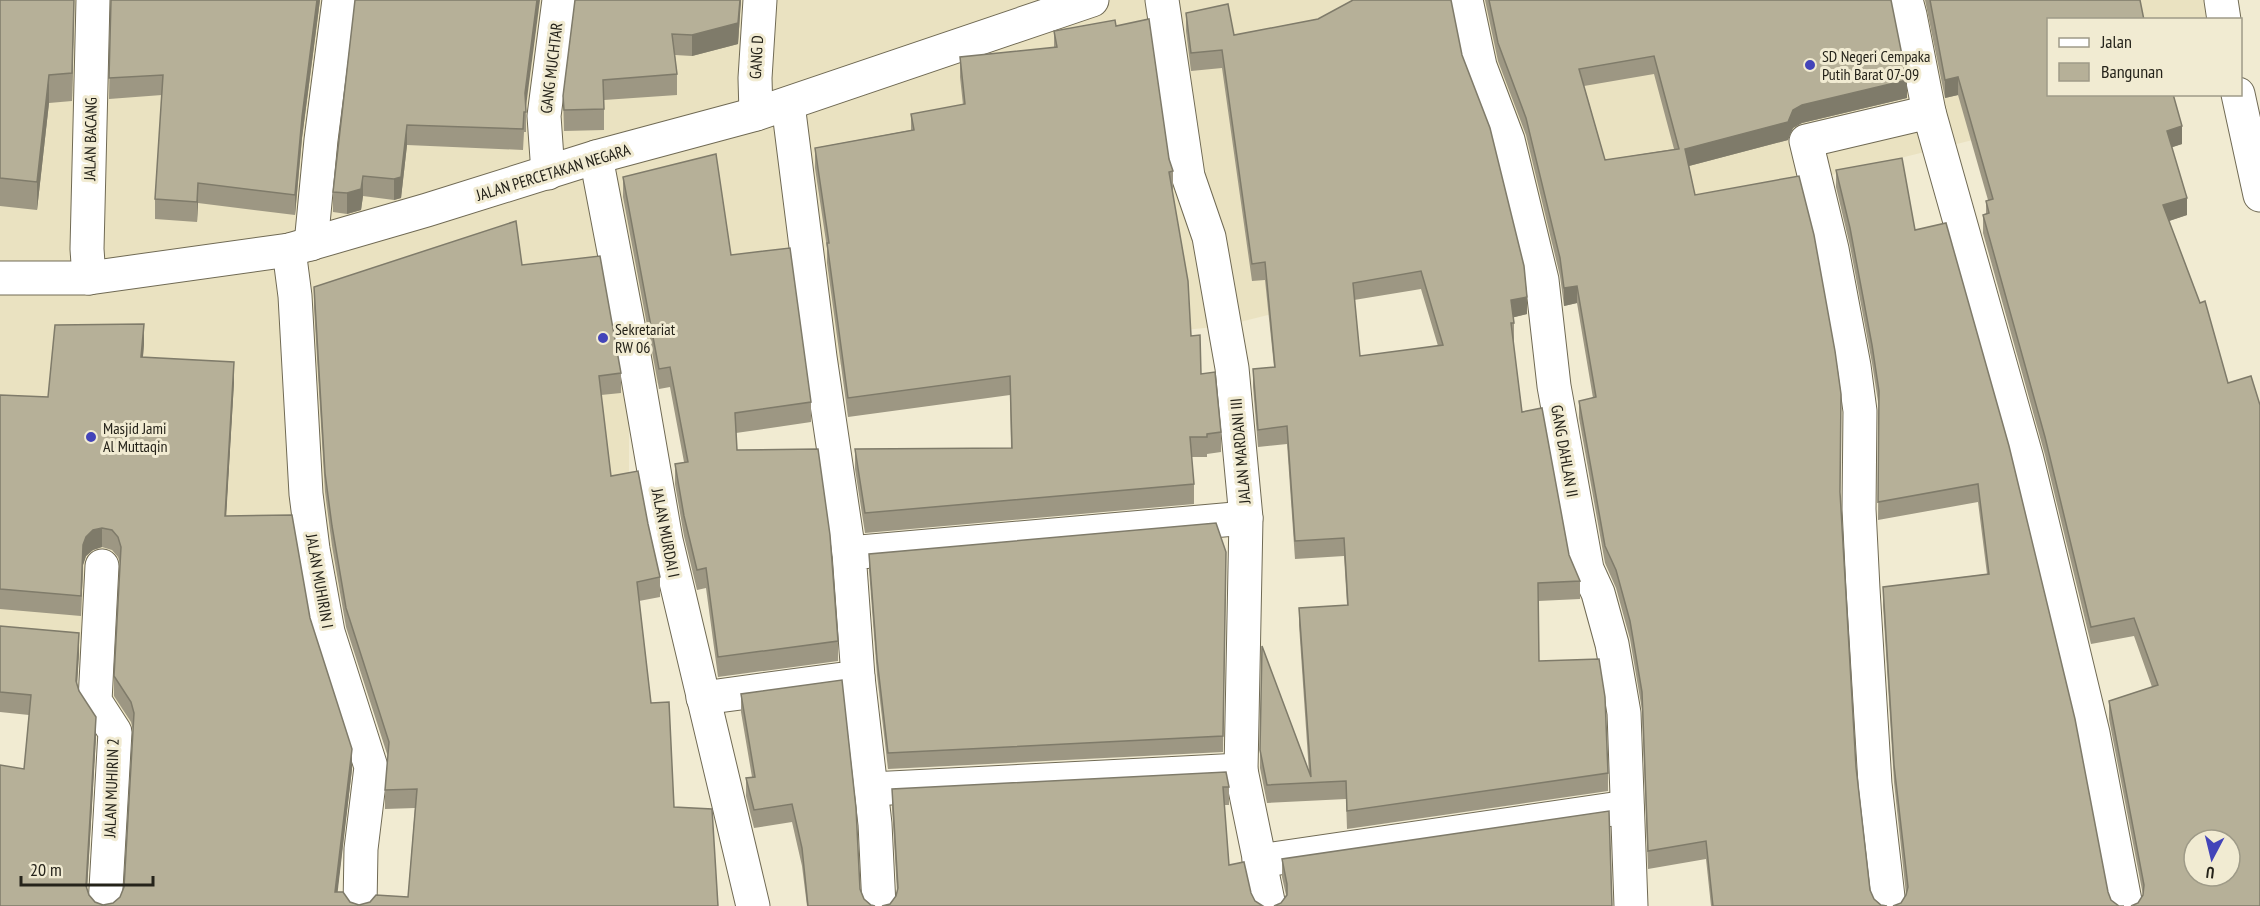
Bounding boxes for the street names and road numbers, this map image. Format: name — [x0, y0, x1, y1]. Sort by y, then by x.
street label: GANG MUCHTAR — [536, 21, 567, 115]
street label: GANG D — [745, 35, 767, 79]
street label: JALAN BACANG — [79, 97, 101, 182]
street label: JALAN PERCETAKAN NEGARA — [473, 139, 633, 205]
street label: JALAN MARDANI III — [1225, 397, 1255, 506]
street label: GANG DAHLAN II — [1547, 403, 1583, 499]
street label: JALAN MURDAI I — [647, 486, 684, 579]
street label: JALAN MUHIRIN I — [302, 531, 338, 630]
street label: JALAN MUHIRIN 2 — [99, 738, 123, 839]

